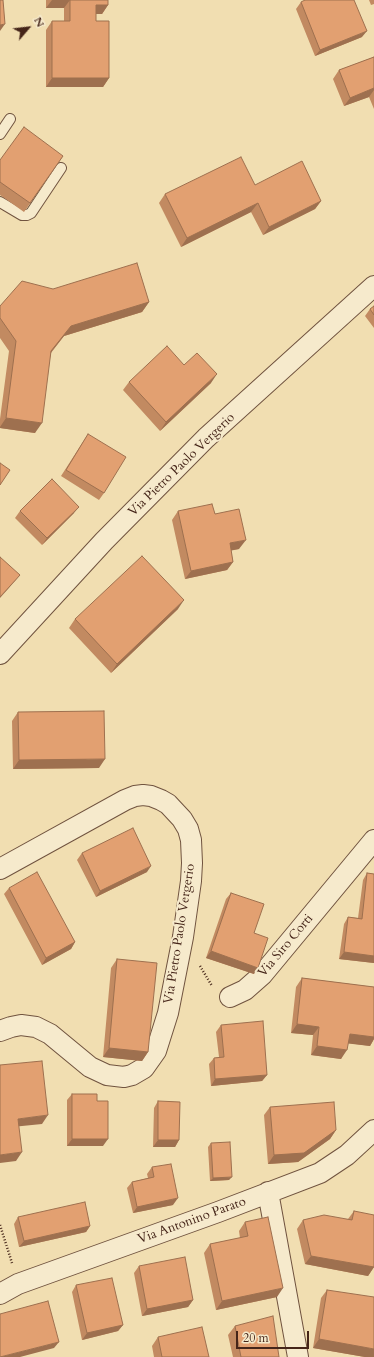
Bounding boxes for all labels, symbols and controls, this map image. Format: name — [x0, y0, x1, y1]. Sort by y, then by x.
north arrow — [8, 8, 48, 48]
text: N — [30, 14, 48, 30]
street label: Via Pietro Paolo Vergerio — [126, 410, 238, 520]
street label: Via Pietro Paolo Vergerio — [161, 863, 199, 1005]
street label: Via Siro Corti — [255, 911, 317, 981]
street label: Via Antonino Parato — [136, 1194, 248, 1248]
scale bar — [238, 1323, 311, 1349]
text: 20 m — [243, 1330, 269, 1346]

